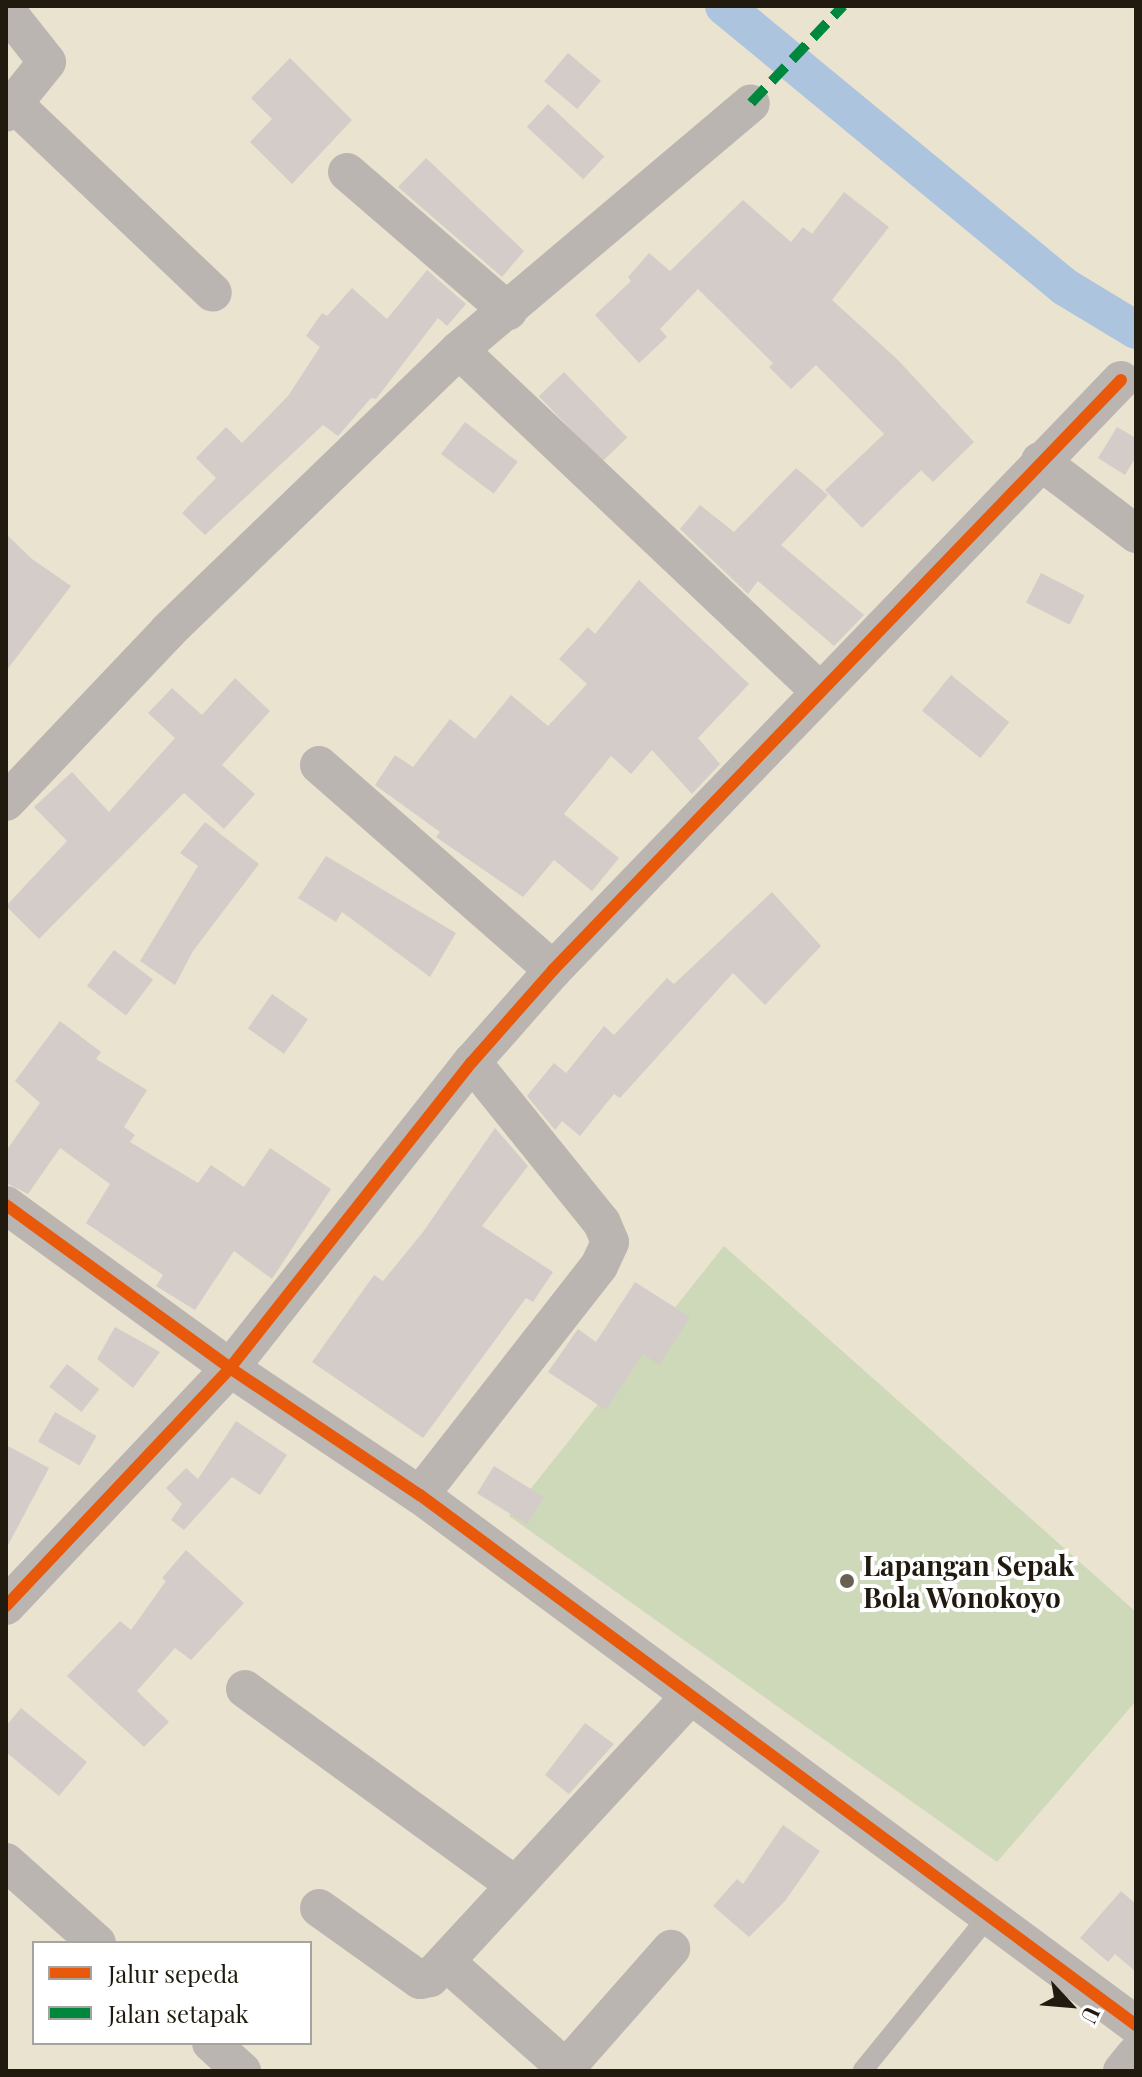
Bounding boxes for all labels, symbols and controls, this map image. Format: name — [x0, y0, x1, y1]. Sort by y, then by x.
place label: Lapangan Sepak Bola Wonokoyo — [863, 1548, 1074, 1614]
marker: Lapangan Sepak Bola Wonokoyo — [838, 1572, 856, 1590]
legend — [32, 1941, 312, 2045]
text: Jalur sepeda — [108, 1957, 239, 1989]
north arrow — [1030, 1965, 1110, 2045]
text: Jalan setapak — [108, 1997, 249, 2029]
text: U — [1075, 2002, 1108, 2029]

